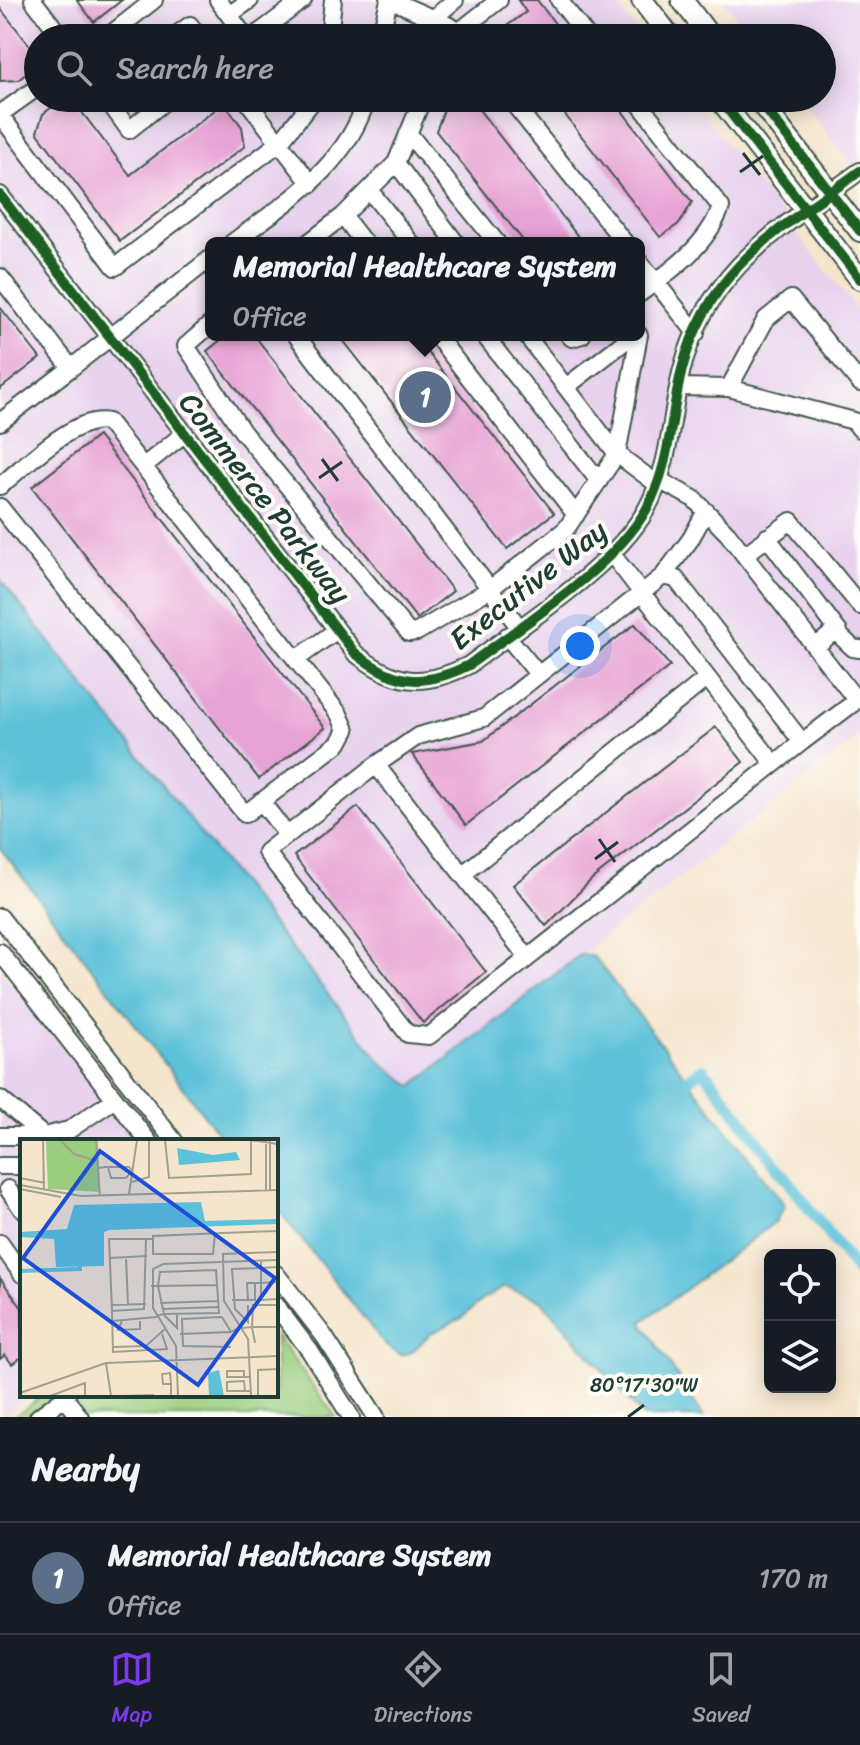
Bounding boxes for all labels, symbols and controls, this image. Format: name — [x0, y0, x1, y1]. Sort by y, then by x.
search box — [24, 24, 836, 112]
text: Search here — [116, 41, 274, 95]
icon: search — [52, 46, 96, 90]
popup — [205, 237, 645, 341]
text: Memorial Healthcare System — [233, 239, 617, 293]
text: Office — [233, 293, 307, 339]
pin: 1 — [399, 367, 451, 427]
street label: Commerce Parkway — [164, 380, 366, 617]
street label: Executive Way — [437, 505, 620, 665]
your location — [560, 626, 600, 666]
inset map — [20, 1139, 278, 1397]
map controls — [764, 1249, 836, 1393]
button: locate — [764, 1249, 836, 1321]
button: layers — [764, 1321, 836, 1393]
text: 80°17'30"W — [590, 1368, 699, 1403]
text: Nearby — [32, 1439, 140, 1499]
text: Memorial Healthcare System — [108, 1528, 491, 1582]
text: 1 — [52, 1555, 64, 1601]
text: 170 m — [759, 1555, 828, 1601]
text: Office — [108, 1582, 181, 1628]
tab: Map — [110, 1647, 154, 1734]
tab: Directions — [374, 1647, 472, 1734]
tab: Saved — [692, 1647, 750, 1734]

